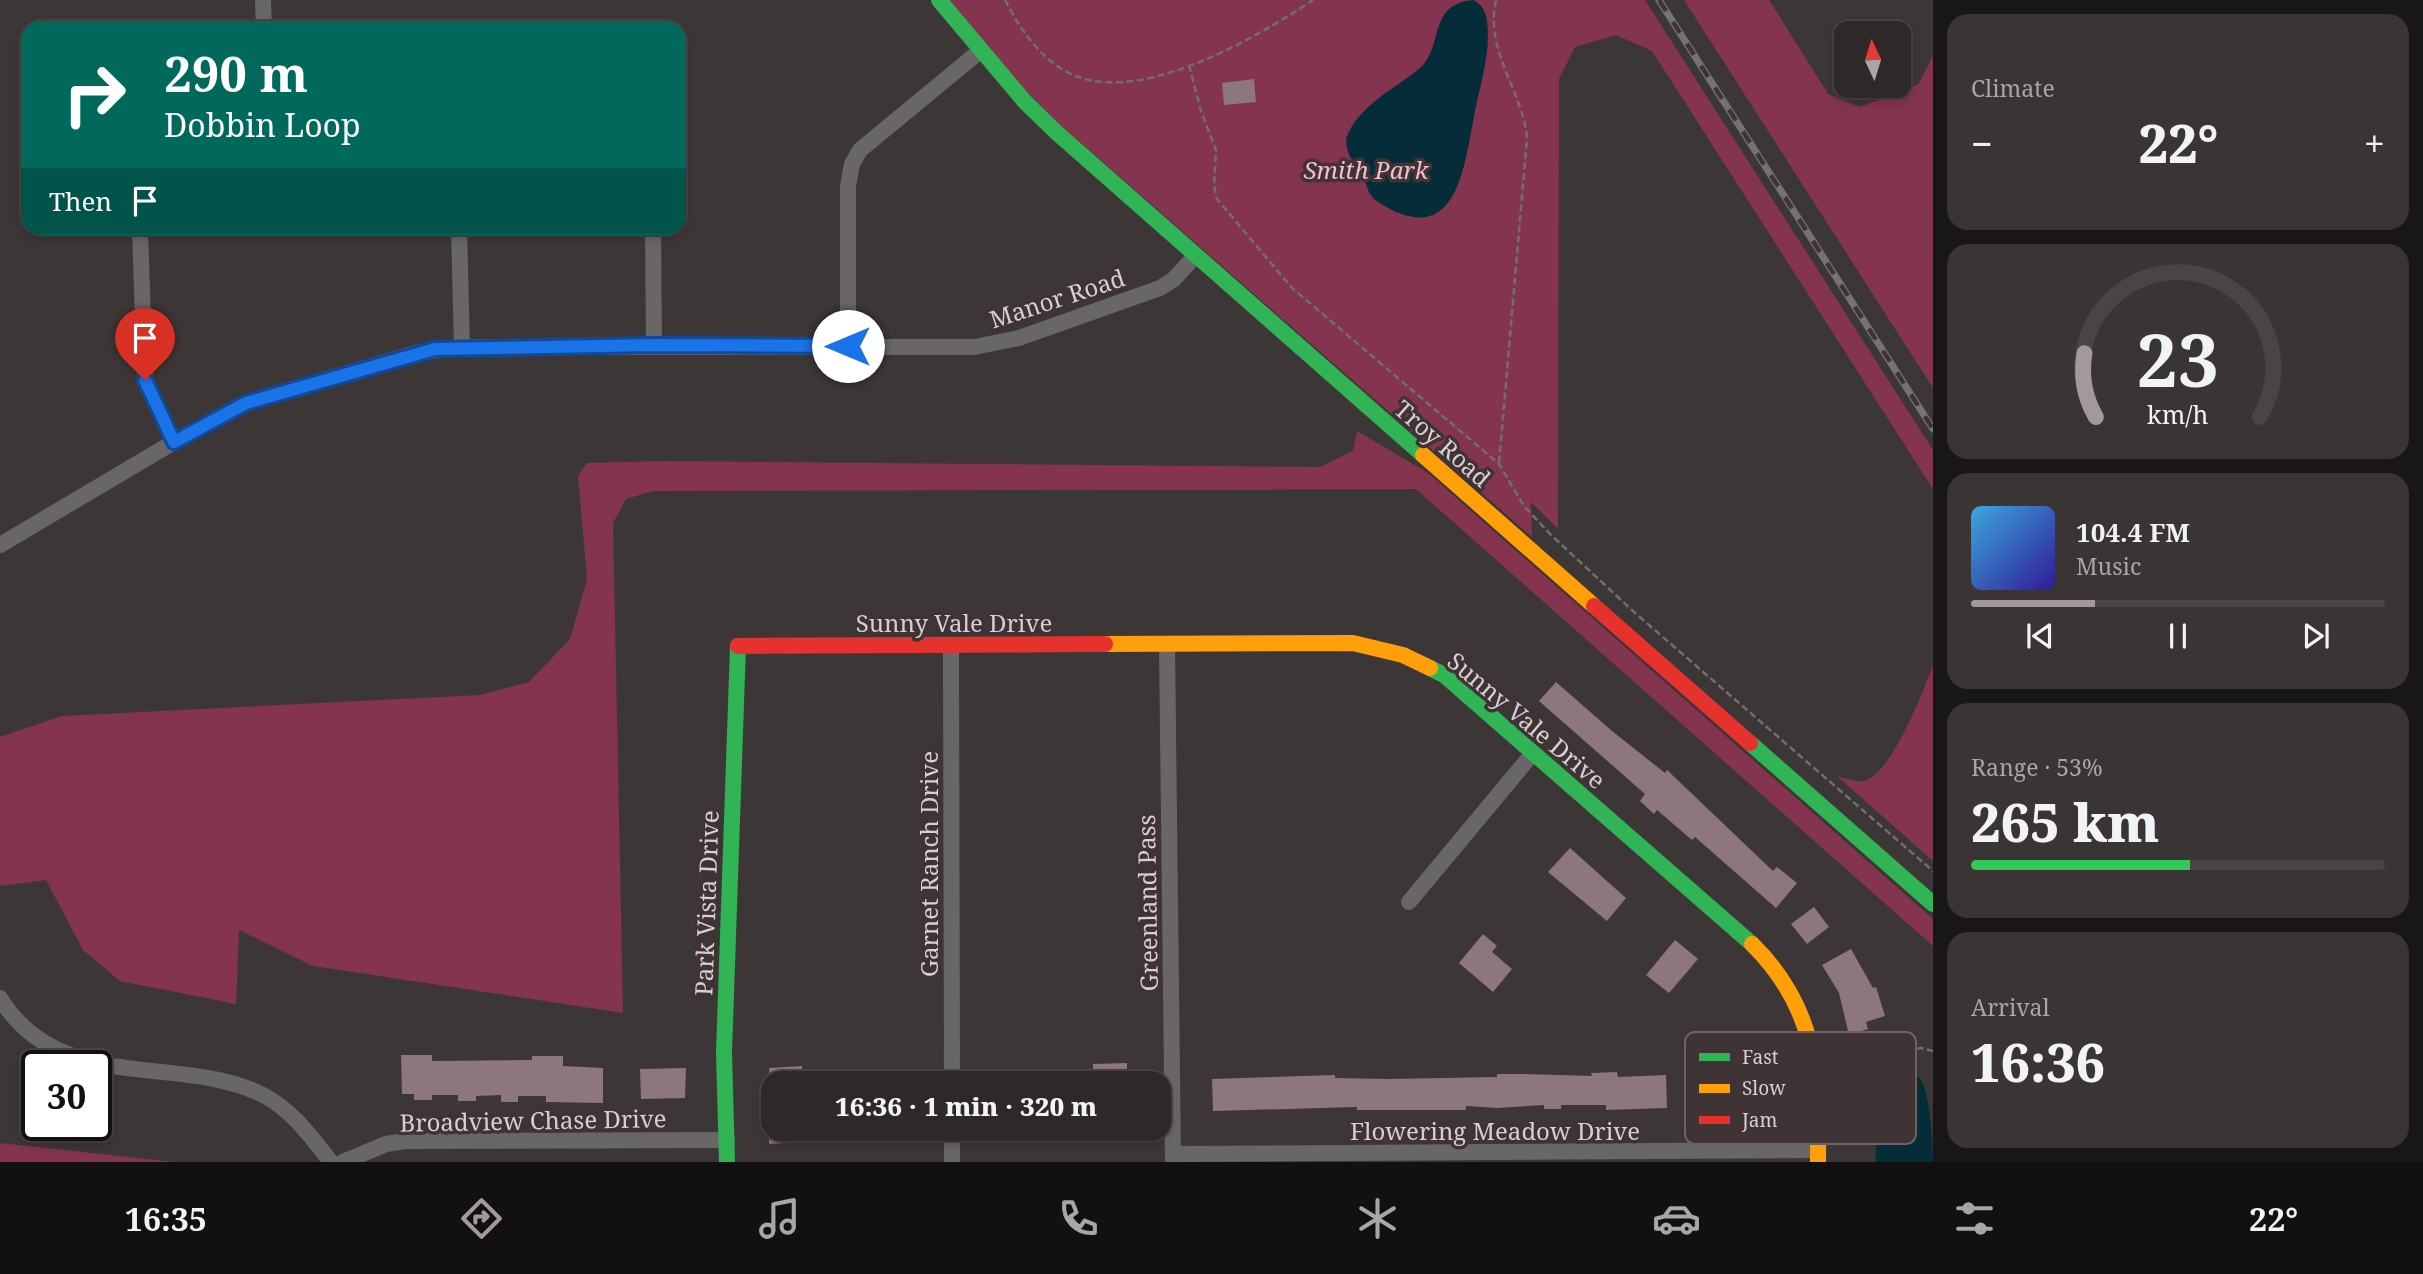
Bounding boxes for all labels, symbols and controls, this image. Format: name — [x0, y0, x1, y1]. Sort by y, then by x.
north arrow — [1834, 21, 1911, 98]
map controls — [1834, 21, 1911, 98]
text: 290 m — [164, 40, 308, 106]
icon: right — [49, 49, 140, 140]
text: Climate — [1971, 72, 2055, 104]
text: Dobbin Loop — [164, 103, 361, 146]
text: 22° — [2138, 107, 2218, 178]
text: − — [1971, 117, 1993, 169]
text: + — [2364, 117, 2385, 169]
park label: Smith Park — [1304, 153, 1430, 186]
icon: arrive — [126, 182, 164, 220]
text: Then — [49, 183, 112, 219]
street label: Manor Road — [985, 260, 1129, 335]
pin — [115, 308, 175, 380]
position arrow — [811, 309, 885, 383]
text: 23 — [2137, 310, 2219, 409]
icon: arrive — [126, 319, 164, 357]
street label: Troy Road — [1388, 392, 1498, 494]
text: km/h — [2147, 397, 2209, 431]
text: 104.4 FM — [2076, 514, 2190, 550]
text: Music — [2076, 550, 2141, 582]
street label: Sunny Vale Drive — [856, 606, 1052, 639]
icon: previous — [2021, 617, 2059, 655]
icon: pause — [2159, 617, 2197, 655]
icon: next — [2297, 617, 2335, 655]
street label: Sunny Vale Drive — [1441, 644, 1613, 796]
street label: Garnet Ranch Drive — [912, 751, 945, 977]
text: Range · 53% — [1971, 751, 2103, 783]
text: 265 km — [1971, 786, 2159, 857]
street label: Park Vista Drive — [686, 810, 726, 996]
street label: Greenland Pass — [1129, 814, 1165, 992]
text: Arrival — [1971, 991, 2050, 1023]
text: 16:36 — [1971, 1026, 2105, 1097]
legend — [1685, 1032, 1916, 1144]
text: Fast — [1742, 1044, 1779, 1070]
speed limit sign: 30 — [21, 1050, 112, 1141]
text: Slow — [1742, 1075, 1786, 1101]
text: 16:36 · 1 min · 320 m — [835, 1088, 1097, 1124]
street label: Broadview Chase Drive — [399, 1101, 667, 1139]
text: Jam — [1741, 1107, 1777, 1133]
street label: Flowering Meadow Drive — [1350, 1114, 1640, 1147]
icon: directions — [457, 1194, 506, 1243]
icon: music — [755, 1194, 804, 1243]
icon: phone — [1054, 1194, 1103, 1243]
icon: climate — [1353, 1194, 1402, 1243]
icon: car — [1652, 1194, 1701, 1243]
icon: filters — [1950, 1194, 1999, 1243]
text: 16:35 — [125, 1197, 207, 1240]
text: 22° — [2249, 1197, 2298, 1240]

